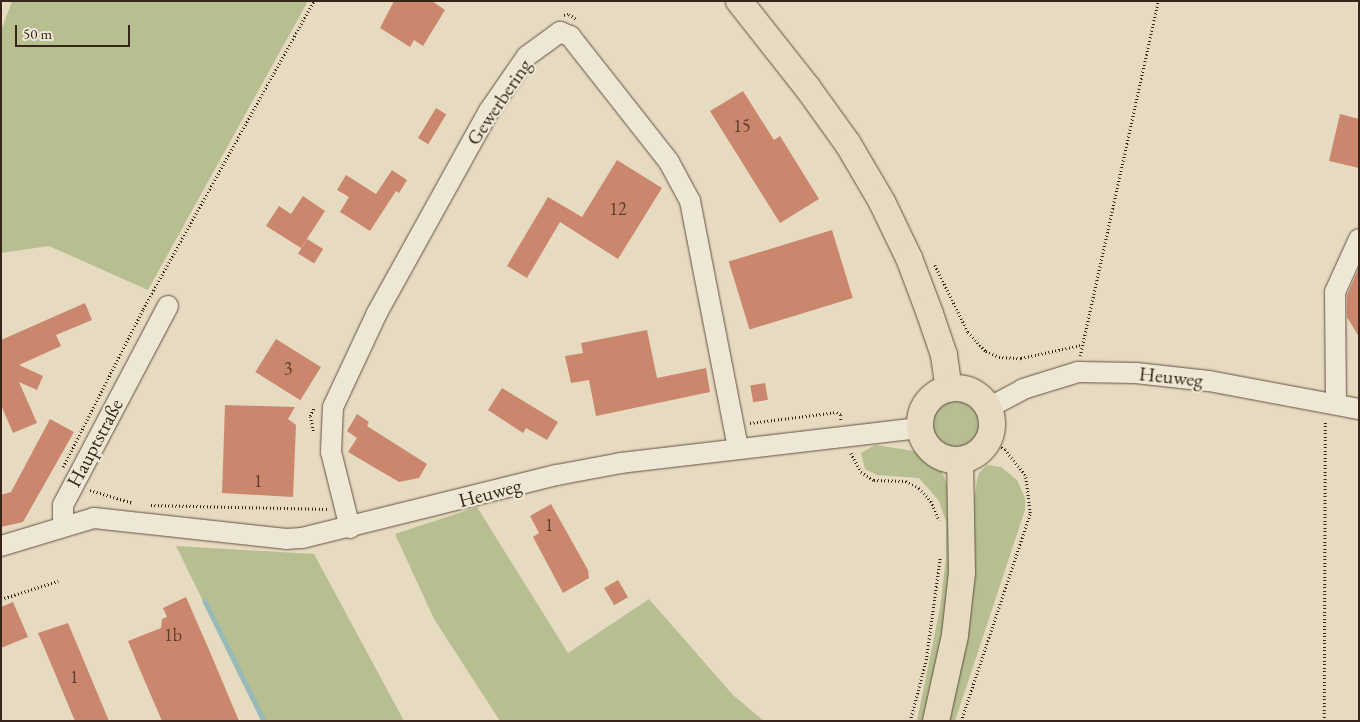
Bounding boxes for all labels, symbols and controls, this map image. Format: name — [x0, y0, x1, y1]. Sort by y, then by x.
scale bar — [18, 15, 132, 47]
text: 50 m — [23, 24, 52, 43]
street label: Gewerbering — [461, 54, 537, 150]
house number: 15 — [733, 115, 751, 137]
house number: 12 — [609, 198, 627, 220]
house number: 3 — [284, 358, 292, 380]
street label: Heuweg — [1138, 362, 1204, 392]
street label: Hauptstraße — [62, 395, 128, 491]
house number: 1 — [254, 470, 262, 492]
street label: Heuweg — [456, 473, 524, 513]
house number: 1 — [545, 514, 553, 536]
house number: 1b — [164, 624, 182, 646]
house number: 1 — [70, 666, 78, 688]

